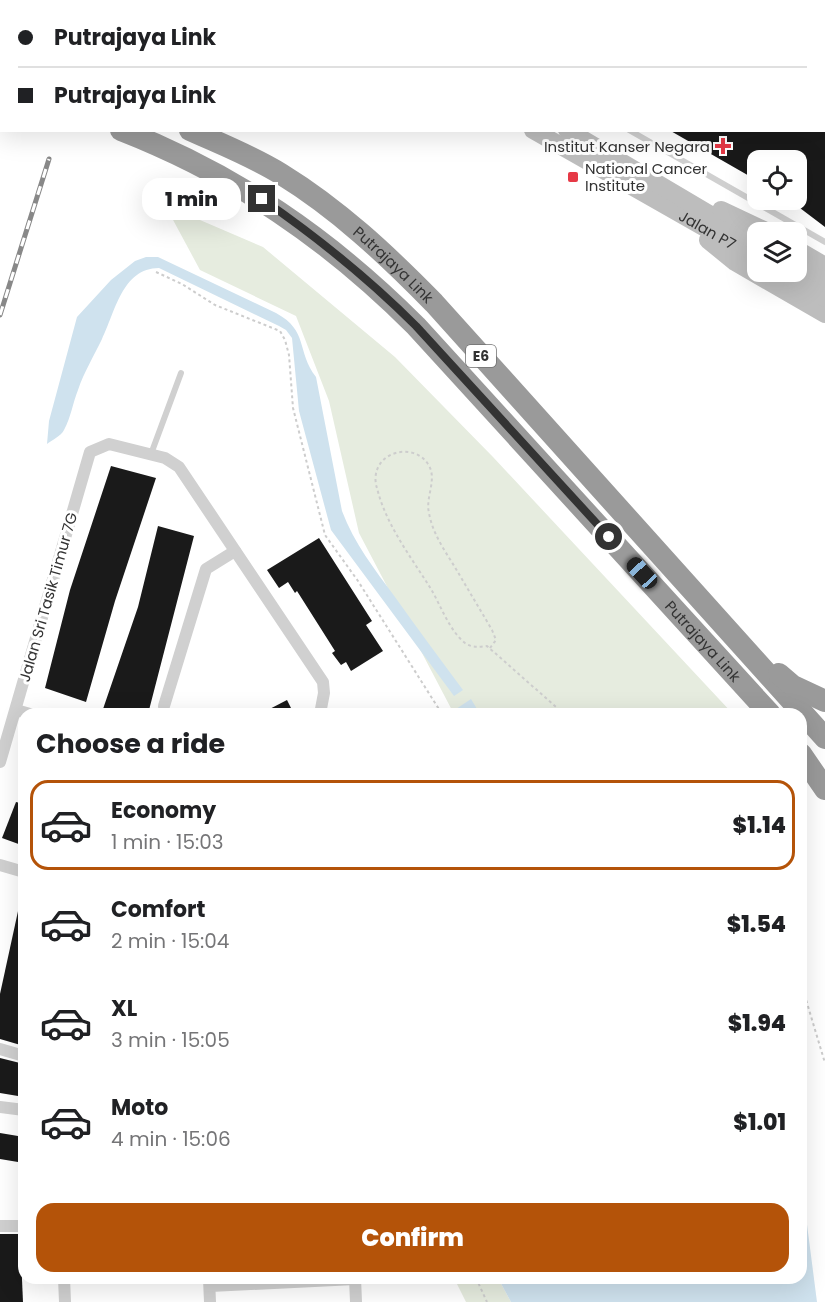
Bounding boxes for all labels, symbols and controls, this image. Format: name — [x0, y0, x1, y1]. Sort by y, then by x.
text: Putrajaya Link — [54, 22, 216, 53]
text: Putrajaya Link — [54, 80, 216, 111]
place label: Institut Kanser Negara — [544, 136, 710, 157]
marker: Institut Kanser Negara — [714, 137, 732, 155]
map controls — [747, 150, 807, 282]
button: locate — [747, 150, 807, 210]
place label: National Cancer Institute — [585, 158, 708, 196]
marker: National Cancer Institute — [566, 170, 580, 184]
callout: 1 min — [142, 178, 241, 220]
text: 1 min — [165, 185, 218, 213]
route end — [248, 185, 275, 212]
street label: Jalan P7 — [675, 205, 740, 254]
street label: Putrajaya Link — [349, 221, 439, 308]
button: layers — [747, 222, 807, 282]
road number: E6 — [466, 345, 496, 367]
street label: Jalan Sri Tasik Timur 7G — [14, 509, 82, 684]
route start — [595, 523, 622, 550]
car — [623, 554, 661, 592]
street label: Putrajaya Link — [661, 596, 746, 686]
text: Choose a ride — [36, 725, 225, 762]
text: Economy — [111, 795, 216, 826]
icon: car — [39, 798, 93, 852]
text: $1.14 — [733, 810, 786, 841]
text: 1 min · 15:03 — [111, 828, 224, 856]
text: Comfort — [111, 894, 205, 925]
icon: car — [39, 897, 93, 951]
text: $1.54 — [727, 909, 786, 940]
text: 2 min · 15:04 — [111, 927, 229, 955]
text: XL — [111, 993, 137, 1024]
icon: car — [39, 996, 93, 1050]
text: $1.94 — [728, 1008, 786, 1039]
text: 3 min · 15:05 — [111, 1026, 230, 1054]
text: Moto — [111, 1092, 168, 1123]
icon: car — [39, 1095, 93, 1149]
text: $1.01 — [733, 1107, 786, 1138]
text: 4 min · 15:06 — [111, 1125, 231, 1153]
button: Confirm — [36, 1203, 789, 1272]

